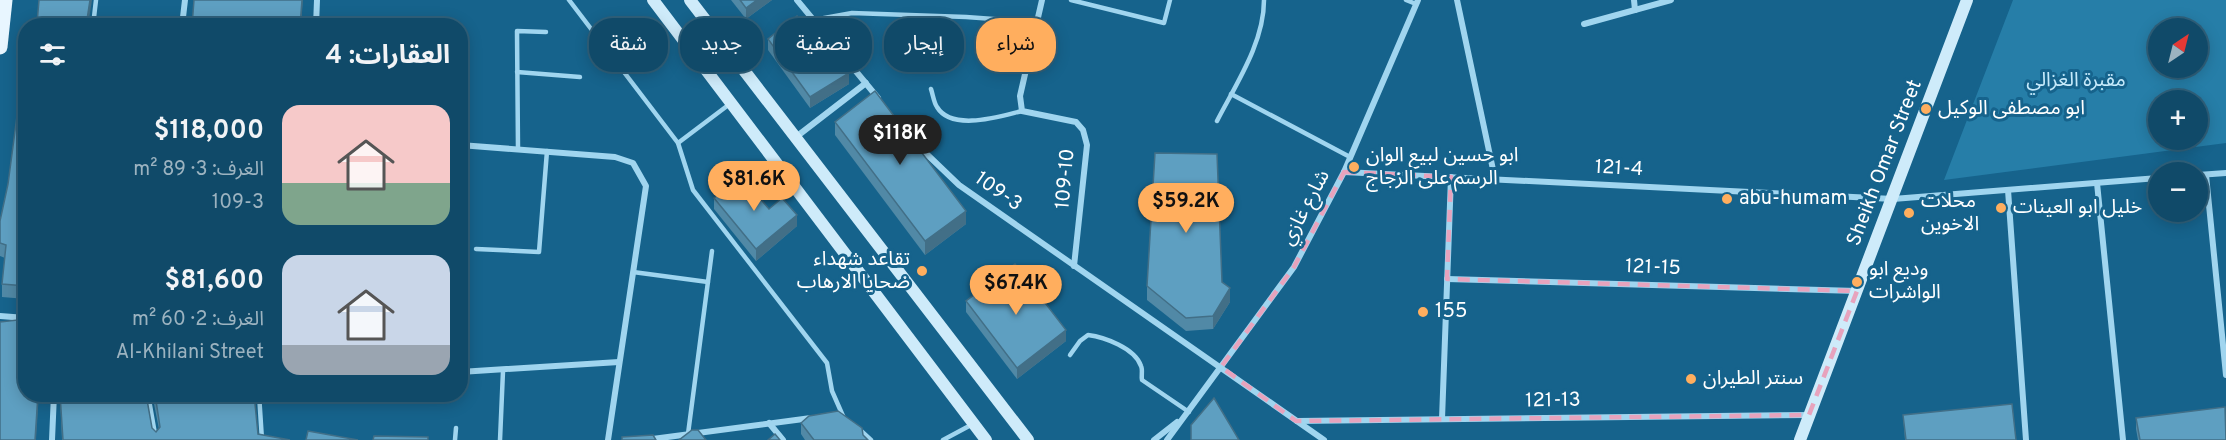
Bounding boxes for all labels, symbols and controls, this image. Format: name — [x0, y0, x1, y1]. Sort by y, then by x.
chip: شقة — [589, 18, 668, 72]
chip: جديد — [680, 18, 763, 72]
chip: تصفية — [775, 18, 872, 72]
chip: إيجار — [884, 18, 964, 72]
chip: شراء — [976, 18, 1056, 72]
north arrow — [2148, 18, 2208, 78]
map controls — [2148, 18, 2208, 222]
icon: filters — [36, 38, 69, 71]
text: العقارات: 4 — [326, 40, 450, 73]
park label: مقبرة الغزالي — [2026, 68, 2126, 95]
street label: Sheikh Omar Street — [1841, 76, 1929, 250]
button: + — [2148, 90, 2208, 150]
place label: ابو مصطفى الوكيل — [1938, 96, 2085, 122]
marker: ابو مصطفى الوكيل — [1919, 102, 1933, 116]
text: $118,000 — [154, 115, 264, 148]
pin: $118K — [858, 115, 942, 166]
text: $118K — [873, 121, 927, 147]
icon: home — [330, 129, 402, 201]
place label: ابو حسين لبيع الوان الرسم على الزجاج — [1366, 143, 1519, 192]
street label: 109-10 — [1050, 148, 1082, 210]
street label: 121-4 — [1594, 155, 1644, 183]
text: الغرف: 3 · 89 m² — [133, 157, 264, 183]
marker: ابو حسين لبيع الوان الرسم على الزجاج — [1347, 160, 1361, 174]
pin: $81.6K — [705, 161, 803, 212]
button: − — [2148, 162, 2208, 222]
street label: 109-3 — [969, 166, 1027, 218]
street label: شارع غازي — [1275, 166, 1337, 251]
text: $81.6K — [722, 167, 786, 193]
pin: $59.2K — [1137, 183, 1235, 234]
place label: abu-humam — [1739, 186, 1847, 212]
text: $59.2K — [1152, 189, 1220, 215]
place label: محلات الاخوين — [1921, 189, 1979, 238]
text: 109-3 — [212, 190, 264, 216]
marker: abu-humam — [1720, 192, 1734, 206]
place label: خليل ابو العينات — [2013, 195, 2142, 221]
marker: خليل ابو العينات — [1994, 201, 2008, 215]
marker: محلات الاخوين — [1902, 206, 1916, 220]
place label: تقاعد شهداء ضحايا الارهاب — [797, 247, 910, 296]
street label: 121-15 — [1625, 254, 1681, 282]
place label: وديع ابو الواشرات — [1869, 257, 1941, 306]
marker: تقاعد شهداء ضحايا الارهاب — [915, 264, 929, 278]
text: $81,600 — [165, 265, 264, 298]
pin: $67.4K — [967, 265, 1065, 316]
text: $67.4K — [984, 271, 1048, 297]
marker: وديع ابو الواشرات — [1850, 275, 1864, 289]
icon: home — [330, 279, 402, 351]
place label: 155 — [1435, 299, 1467, 325]
marker: 155 — [1416, 305, 1430, 319]
text: الغرف: 2 · 60 m² — [132, 307, 264, 333]
text: Al-Khilani Street — [116, 340, 264, 366]
place label: سنتر الطيران — [1703, 366, 1803, 392]
marker: سنتر الطيران — [1684, 372, 1698, 386]
street label: 121-13 — [1525, 388, 1581, 414]

